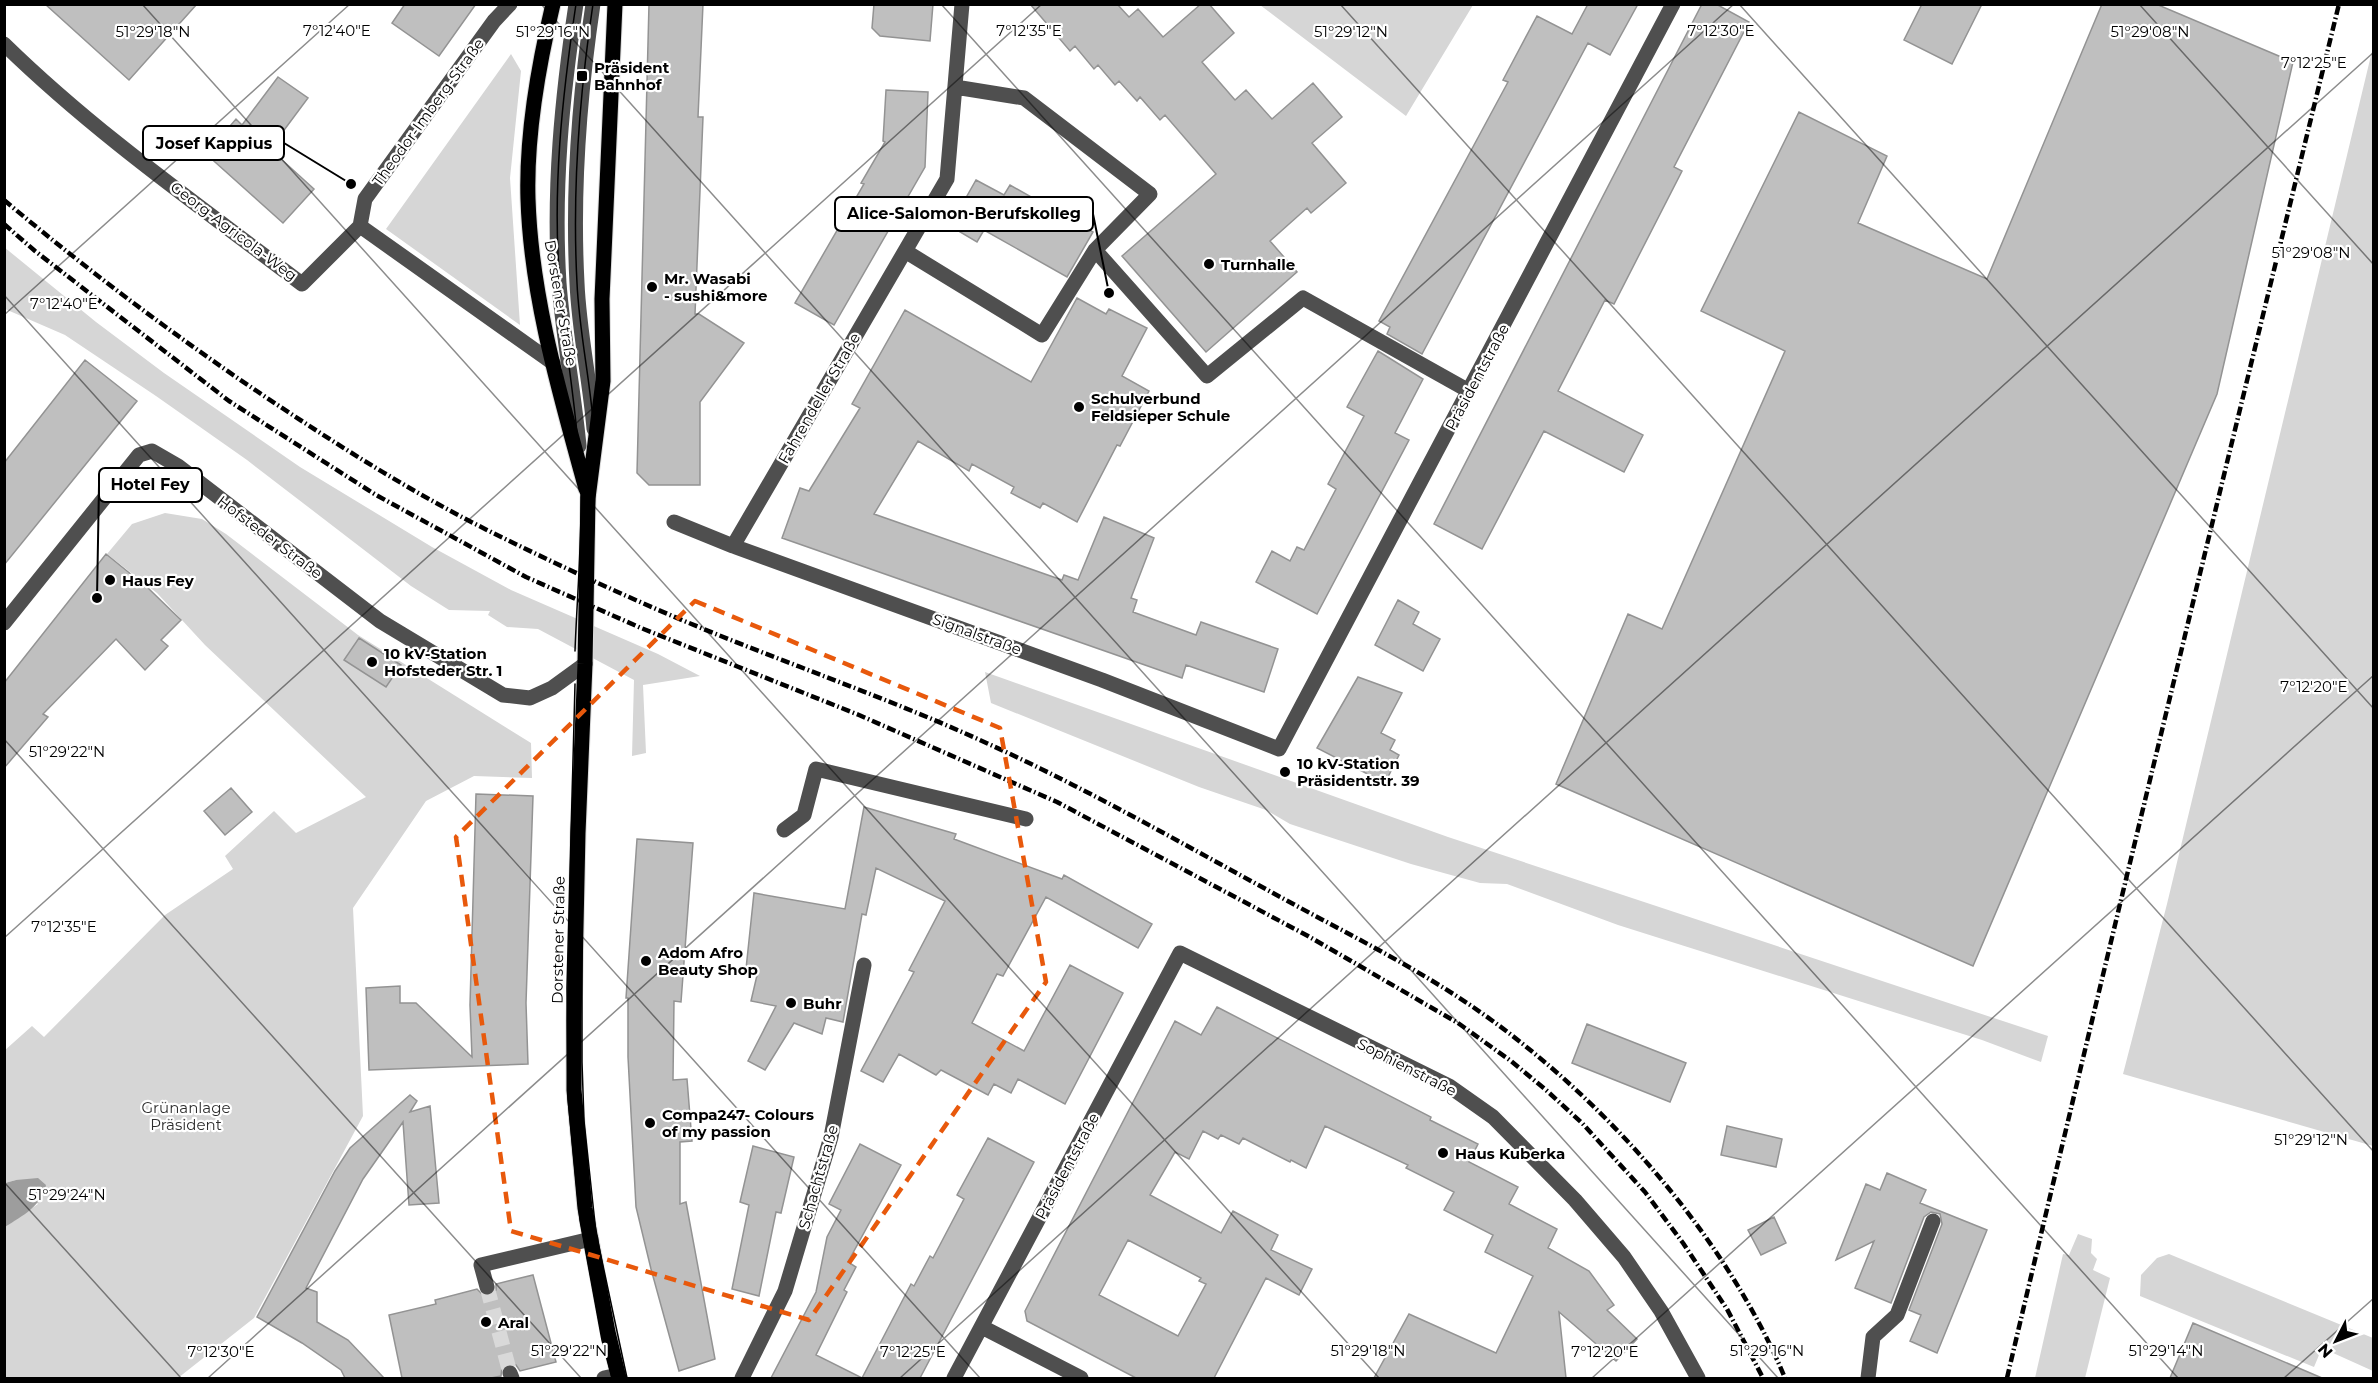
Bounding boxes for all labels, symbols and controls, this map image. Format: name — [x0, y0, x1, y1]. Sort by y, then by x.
text: 7°12'40"E — [303, 21, 371, 40]
text: 7°12'35"E — [996, 21, 1062, 40]
text: 7°12'30"E — [1687, 21, 1755, 40]
text: 51°29'18"N — [116, 22, 190, 41]
text: 51°29'16"N — [516, 22, 590, 41]
text: 51°29'12"N — [1314, 22, 1388, 41]
text: 51°29'08"N — [2111, 22, 2189, 41]
street label: Theodor-Imberg-Straße — [368, 34, 488, 190]
text: 7°12'25"E — [2281, 53, 2347, 72]
place label: Präsident Bahnhof — [594, 58, 670, 94]
marker: Präsident Bahnhof — [575, 69, 589, 83]
callout: Josef Kappius — [143, 126, 284, 160]
text: Josef Kappius — [155, 134, 273, 153]
street label: Georg-Agricola-Weg — [167, 177, 301, 285]
callout: Alice-Salomon-Berufskolleg — [835, 197, 1093, 231]
text: Alice-Salomon-Berufskolleg — [846, 204, 1081, 223]
street label: Dorstener Straße — [541, 238, 581, 368]
text: 51°29'08"N — [2272, 243, 2350, 262]
place label: Turnhalle — [1221, 255, 1295, 274]
marker: Turnhalle — [1202, 257, 1216, 271]
place label: Mr. Wasabi - sushi&more — [664, 269, 768, 305]
marker: Mr. Wasabi - sushi&more — [645, 280, 659, 294]
text: 7°12'40"E — [30, 294, 98, 313]
street label: Präsidentstraße — [1441, 320, 1513, 434]
street label: Fahrendeller Straße — [774, 329, 864, 467]
place label: Schulverbund Feldsieper Schule — [1091, 389, 1230, 425]
marker: Schulverbund Feldsieper Schule — [1072, 400, 1086, 414]
callout: Hotel Fey — [99, 468, 202, 502]
text: Hotel Fey — [110, 475, 190, 494]
street label: Hofsteder Straße — [214, 491, 326, 583]
place label: Haus Fey — [122, 571, 195, 590]
marker: Haus Fey — [103, 573, 117, 587]
street label: Signalstraße — [930, 609, 1024, 659]
place label: 10 kV-Station Hofsteder Str. 1 — [384, 644, 502, 680]
marker: 10 kV-Station Hofsteder Str. 1 — [365, 655, 379, 669]
text: 7°12'20"E — [2280, 677, 2348, 696]
text: 51°29'22"N — [29, 742, 105, 761]
place label: 10 kV-Station Präsidentstr. 39 — [1297, 754, 1420, 790]
marker: 10 kV-Station Präsidentstr. 39 — [1278, 765, 1292, 779]
street label: Dorstener Straße — [547, 876, 569, 1004]
text: 7°12'35"E — [31, 917, 97, 936]
place label: Adom Afro Beauty Shop — [657, 943, 758, 979]
marker: Adom Afro Beauty Shop — [639, 954, 653, 968]
place label: Buhr — [803, 994, 842, 1013]
marker: Buhr — [784, 996, 798, 1010]
street label: Sophienstraße — [1354, 1034, 1460, 1100]
park label: Grünanlage Präsident — [141, 1098, 231, 1134]
place label: Compa247- Colours of my passion — [662, 1105, 814, 1141]
street label: Präsidentstraße — [1031, 1109, 1103, 1223]
marker: Compa247- Colours of my passion — [643, 1116, 657, 1130]
street label: Schachtstraße — [794, 1123, 842, 1231]
text: 51°29'12"N — [2274, 1130, 2348, 1149]
place label: Haus Kuberka — [1455, 1144, 1565, 1163]
marker: Haus Kuberka — [1436, 1146, 1450, 1160]
text: 51°29'24"N — [28, 1185, 106, 1204]
north arrow — [2306, 1311, 2366, 1371]
place label: Aral — [497, 1313, 529, 1332]
marker: Aral — [479, 1315, 493, 1329]
text: N — [2314, 1340, 2337, 1362]
text: 51°29'22"N — [531, 1341, 607, 1360]
text: 51°29'18"N — [1331, 1341, 1405, 1360]
text: 51°29'16"N — [1730, 1341, 1804, 1360]
text: 51°29'14"N — [2129, 1341, 2203, 1360]
text: 7°12'30"E — [187, 1342, 255, 1361]
text: 7°12'25"E — [880, 1342, 946, 1361]
text: 7°12'20"E — [1571, 1342, 1639, 1361]

